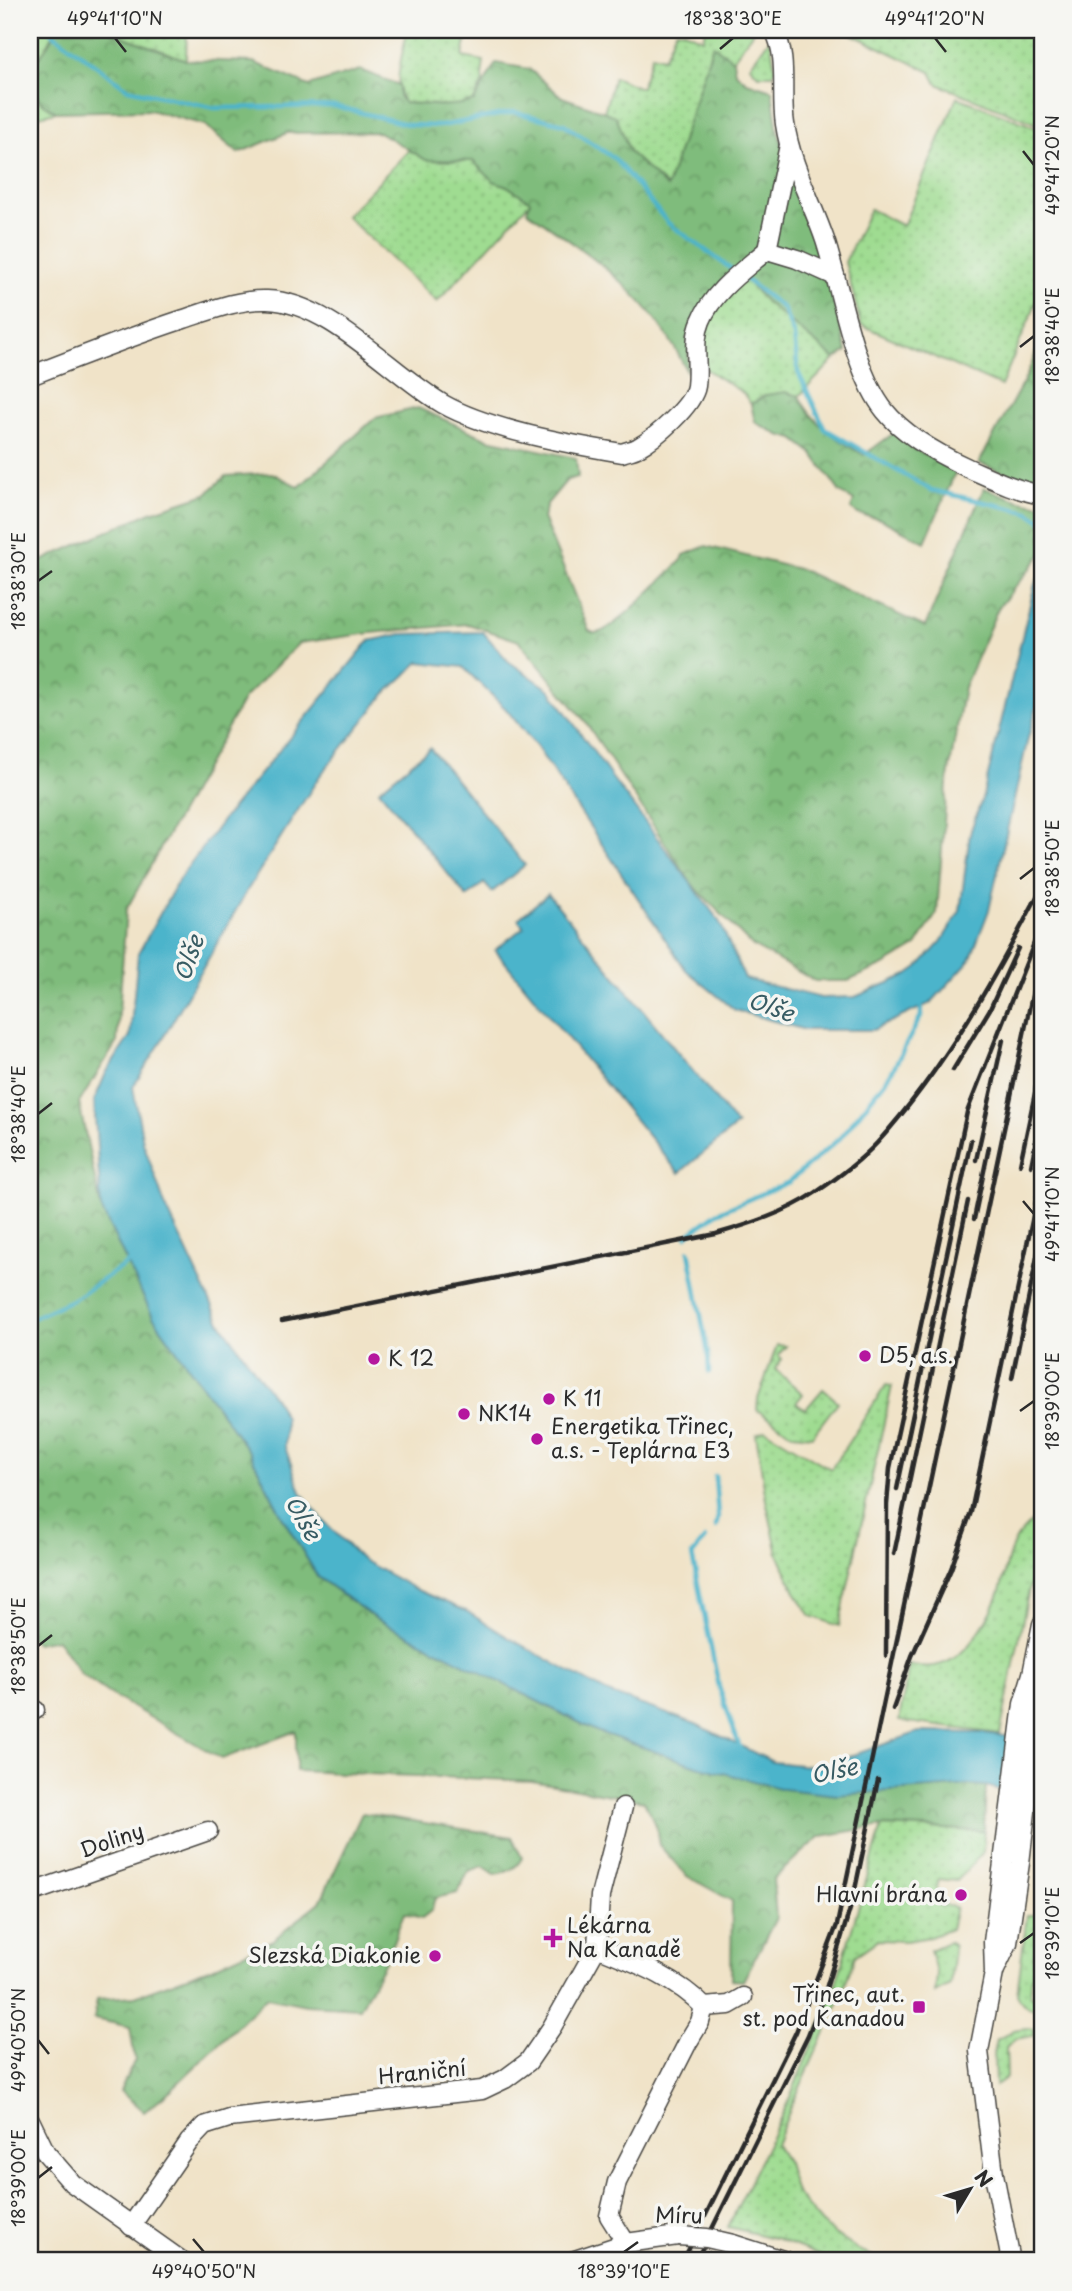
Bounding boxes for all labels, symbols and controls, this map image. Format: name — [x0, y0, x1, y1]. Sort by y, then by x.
text: 49°41'10"N — [67, 4, 163, 31]
text: 18°38'30"E — [684, 4, 782, 31]
text: 49°41'20"N — [885, 4, 985, 31]
text: 49°41'20"N — [1038, 115, 1065, 215]
text: 18°38'40"E — [1038, 287, 1065, 385]
text: 18°38'30"E — [4, 532, 31, 630]
text: 18°38'50"E — [1038, 819, 1065, 917]
water label: Olše — [163, 928, 212, 985]
water label: Olše — [744, 981, 801, 1030]
text: 18°38'40"E — [4, 1065, 31, 1163]
text: 49°41'10"N — [1038, 1166, 1065, 1262]
place label: D5, a.s. — [879, 1338, 953, 1370]
place label: K 12 — [388, 1341, 434, 1373]
marker: D5, a.s. — [857, 1348, 873, 1364]
marker: K 12 — [366, 1351, 382, 1367]
text: 18°39'00"E — [1038, 1352, 1065, 1450]
place label: K 11 — [563, 1381, 601, 1413]
marker: K 11 — [541, 1391, 557, 1407]
place label: NK14 — [478, 1396, 532, 1428]
marker: NK14 — [456, 1406, 472, 1422]
place label: Energetika Třinec, a.s. - Teplárna E3 — [551, 1409, 734, 1465]
marker: Energetika Třinec, a.s. - Teplárna E3 — [529, 1431, 545, 1447]
water label: Olše — [277, 1488, 332, 1548]
text: 18°38'50"E — [4, 1597, 31, 1695]
water label: Olše — [807, 1747, 862, 1792]
street label: Doliny — [75, 1813, 148, 1865]
place label: Hlavní brána — [816, 1877, 948, 1909]
text: 18°39'10"E — [1038, 1886, 1065, 1980]
marker: Hlavní brána — [953, 1887, 969, 1903]
place label: Lékárna Na Kanadě — [567, 1908, 681, 1964]
marker: Lékárna Na Kanadě — [545, 1930, 561, 1946]
place label: Slezská Diakonie — [248, 1938, 421, 1970]
marker: Slezská Diakonie — [427, 1948, 443, 1964]
place label: Třinec, aut. st. pod Kanadou — [743, 1977, 905, 2033]
text: 49°40'50"N — [4, 1988, 31, 2092]
marker: Třinec, aut. st. pod Kanadou — [911, 1999, 927, 2015]
street label: Hraniční — [376, 2051, 467, 2092]
text: 18°39'00"E — [4, 2129, 31, 2227]
north arrow — [936, 2154, 1006, 2224]
text: N — [969, 2163, 1000, 2192]
street label: Míru — [655, 2198, 703, 2230]
text: 49°40'50"N — [152, 2257, 256, 2284]
text: 18°39'10"E — [577, 2257, 671, 2284]

